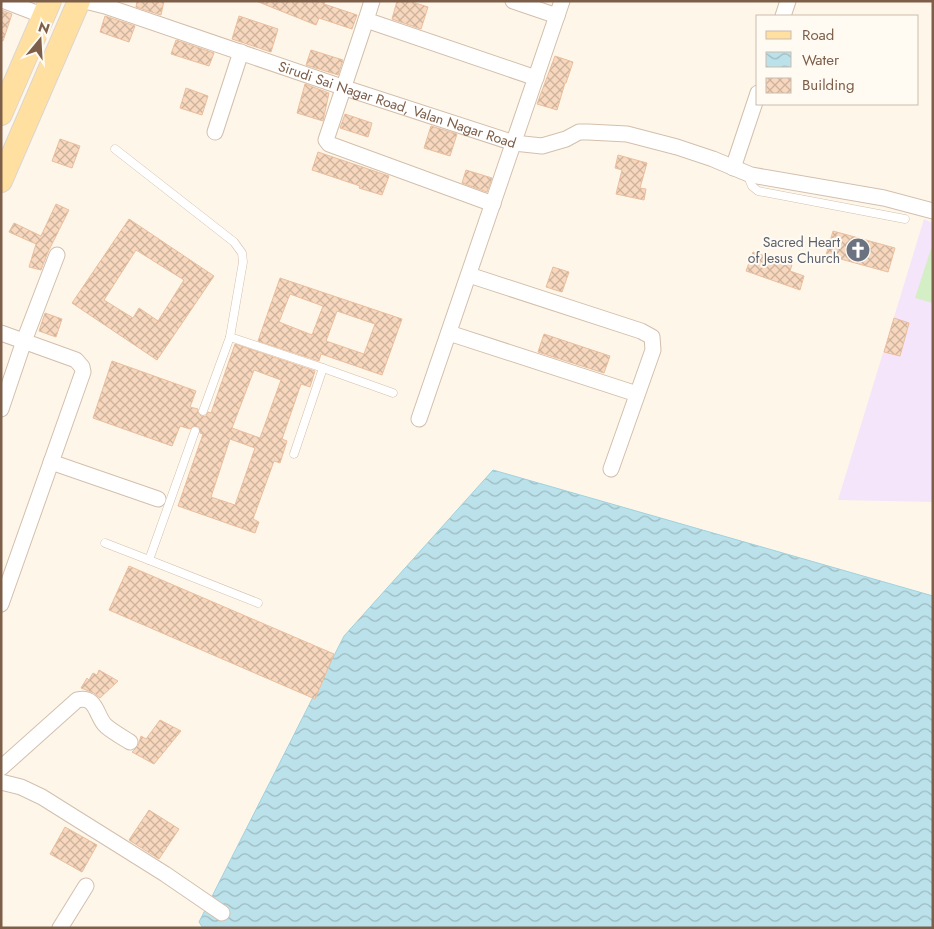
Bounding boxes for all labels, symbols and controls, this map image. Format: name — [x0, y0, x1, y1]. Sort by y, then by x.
north arrow — [15, 15, 65, 65]
legend — [756, 15, 919, 105]
text: N — [36, 16, 52, 39]
text: Road — [802, 24, 834, 46]
text: Water — [802, 49, 840, 71]
street label: Sirudi Sai Nagar Road, Valan Nagar Road — [276, 56, 519, 153]
text: Building — [802, 74, 854, 96]
place label: Sacred Heart of Jesus Church — [748, 232, 841, 268]
church icon: Sacred Heart of Jesus Church — [845, 237, 871, 263]

